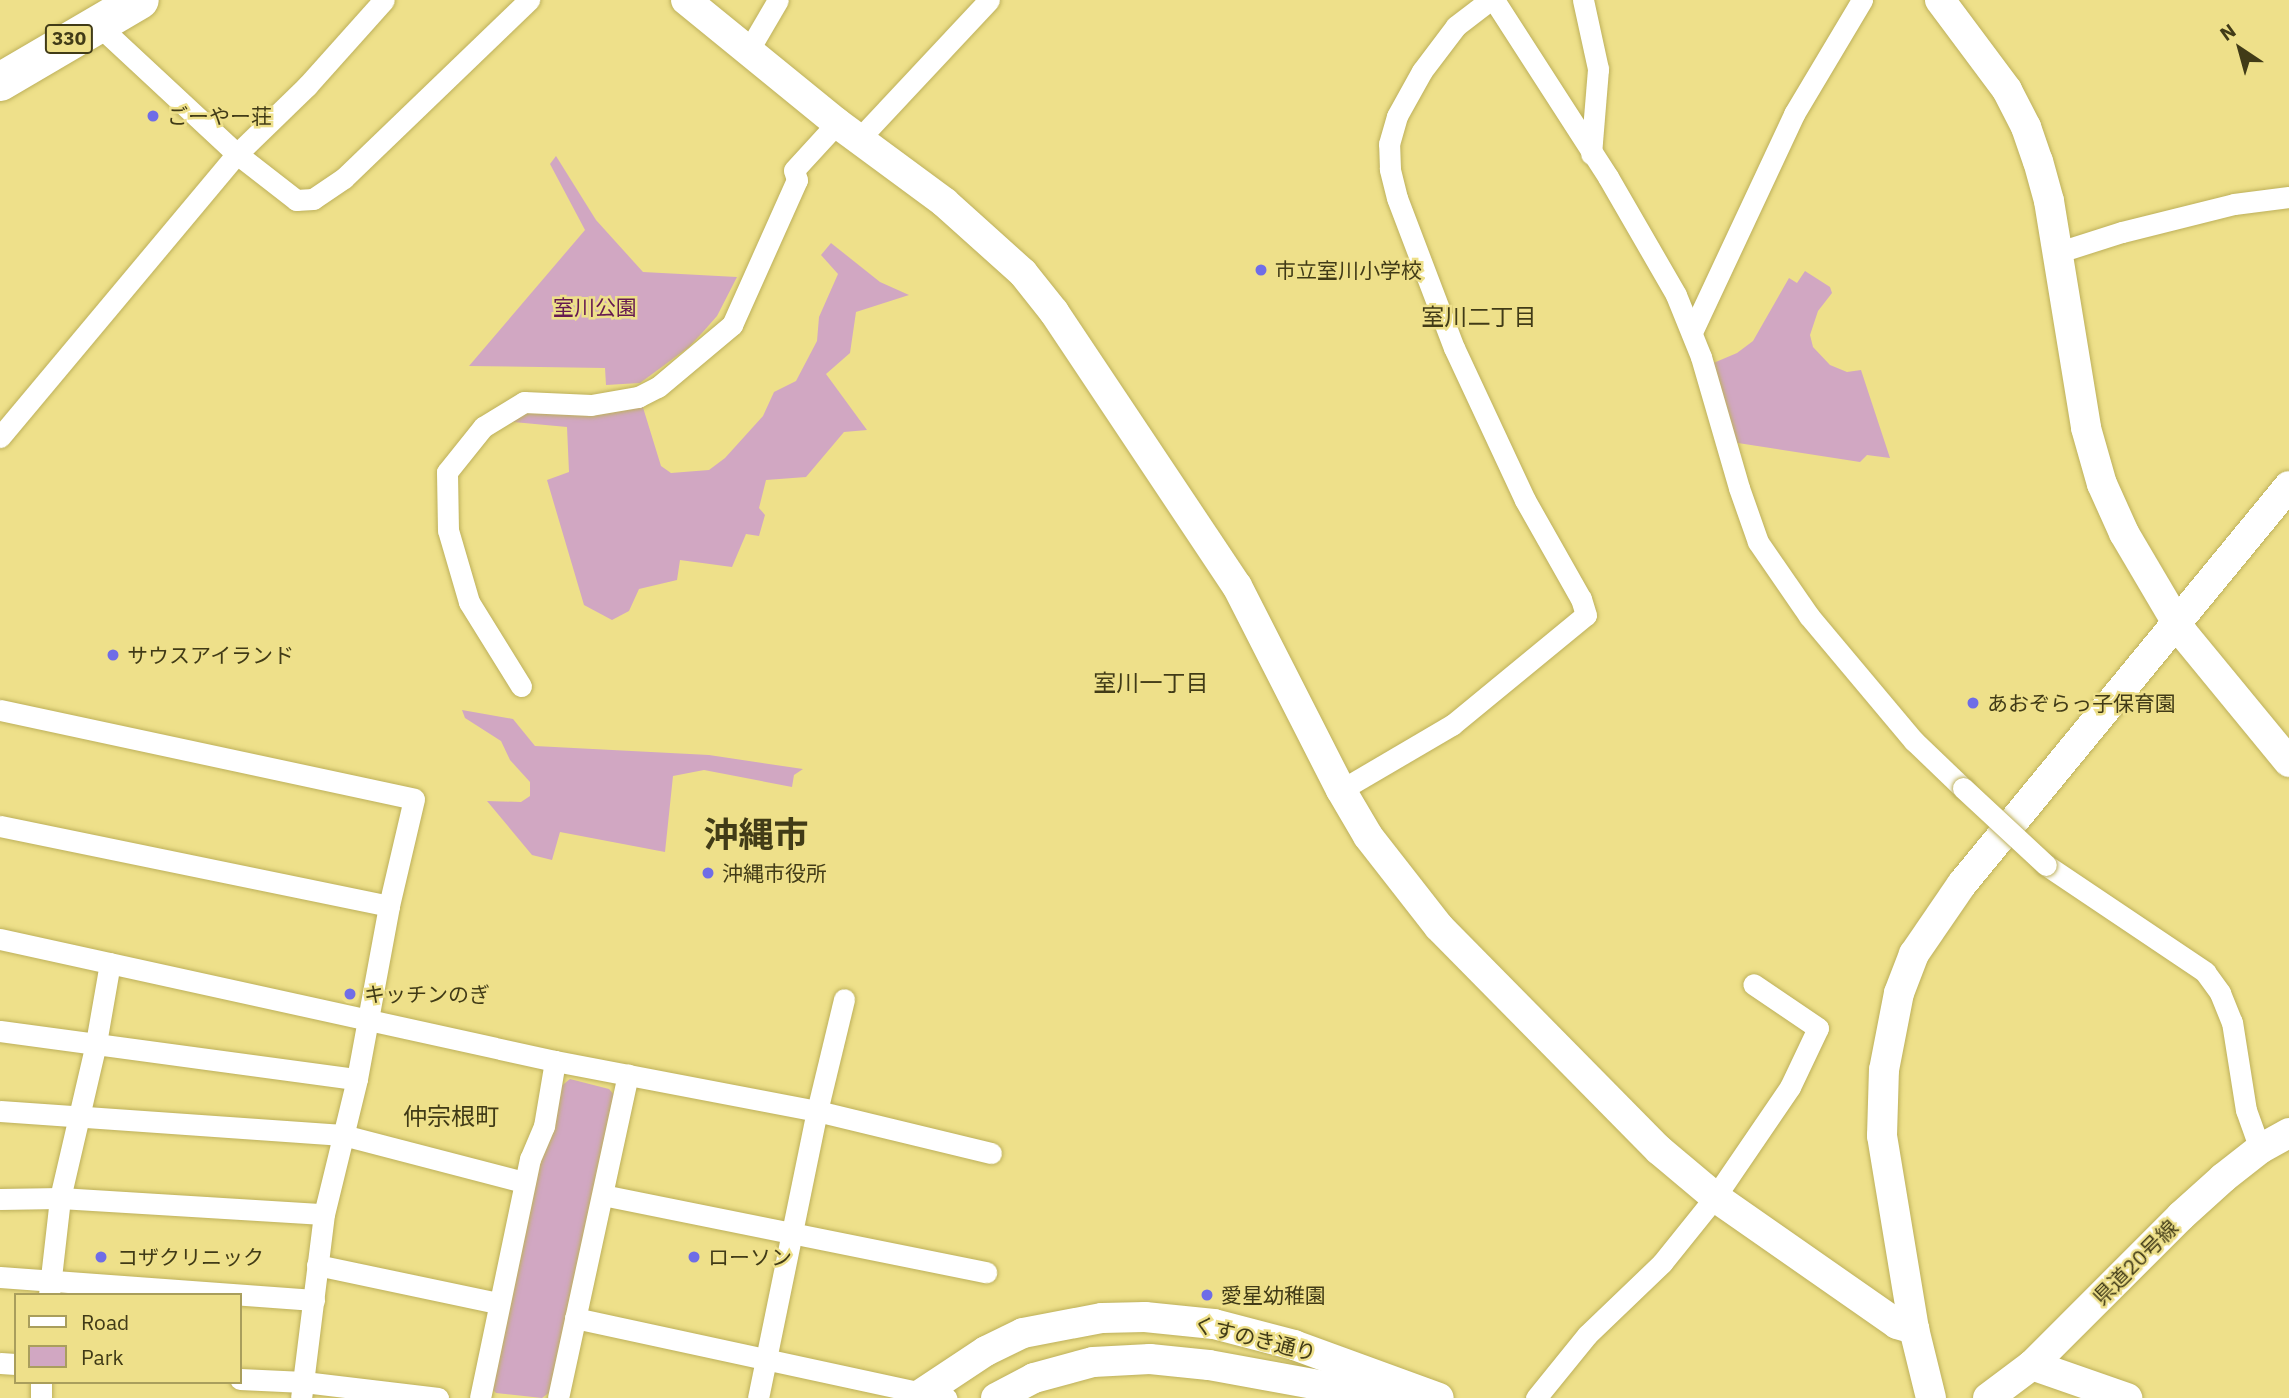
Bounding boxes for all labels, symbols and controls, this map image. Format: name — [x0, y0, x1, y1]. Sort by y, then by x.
north arrow — [2205, 14, 2275, 84]
text: N — [2215, 18, 2240, 46]
road number: 330 — [44, 23, 94, 54]
place label: ごーやー荘 — [167, 103, 272, 129]
marker: ごーやー荘 — [145, 108, 161, 124]
place label: 市立室川小学校 — [1275, 257, 1422, 283]
marker: 市立室川小学校 — [1253, 262, 1269, 278]
park label: 室川公園 — [553, 294, 637, 320]
district label: 室川二丁目 — [1422, 302, 1536, 330]
place label: サウスアイランド — [127, 642, 295, 668]
marker: サウスアイランド — [105, 647, 121, 663]
district label: 室川一丁目 — [1094, 668, 1208, 696]
place label: あおぞらっ子保育園 — [1987, 690, 2176, 716]
marker: あおぞらっ子保育園 — [1965, 695, 1981, 711]
district label: 沖縄市 — [704, 813, 808, 855]
place label: 沖縄市役所 — [722, 860, 827, 886]
marker: 沖縄市役所 — [700, 865, 716, 881]
place label: キッチンのぎ — [364, 981, 490, 1007]
marker: キッチンのぎ — [342, 986, 358, 1002]
district label: 仲宗根町 — [403, 1103, 499, 1131]
street label: 県道20号線 — [2087, 1214, 2183, 1310]
place label: コザクリニック — [117, 1244, 264, 1270]
place label: ローソン — [708, 1244, 792, 1270]
marker: コザクリニック — [91, 1247, 111, 1267]
marker: ローソン — [686, 1249, 702, 1265]
place label: 愛星幼稚園 — [1221, 1282, 1326, 1308]
marker: 愛星幼稚園 — [1199, 1287, 1215, 1303]
legend — [14, 1293, 242, 1384]
text: Road — [81, 1308, 129, 1336]
street label: くすのき通り — [1191, 1311, 1319, 1365]
text: Park — [81, 1343, 124, 1371]

